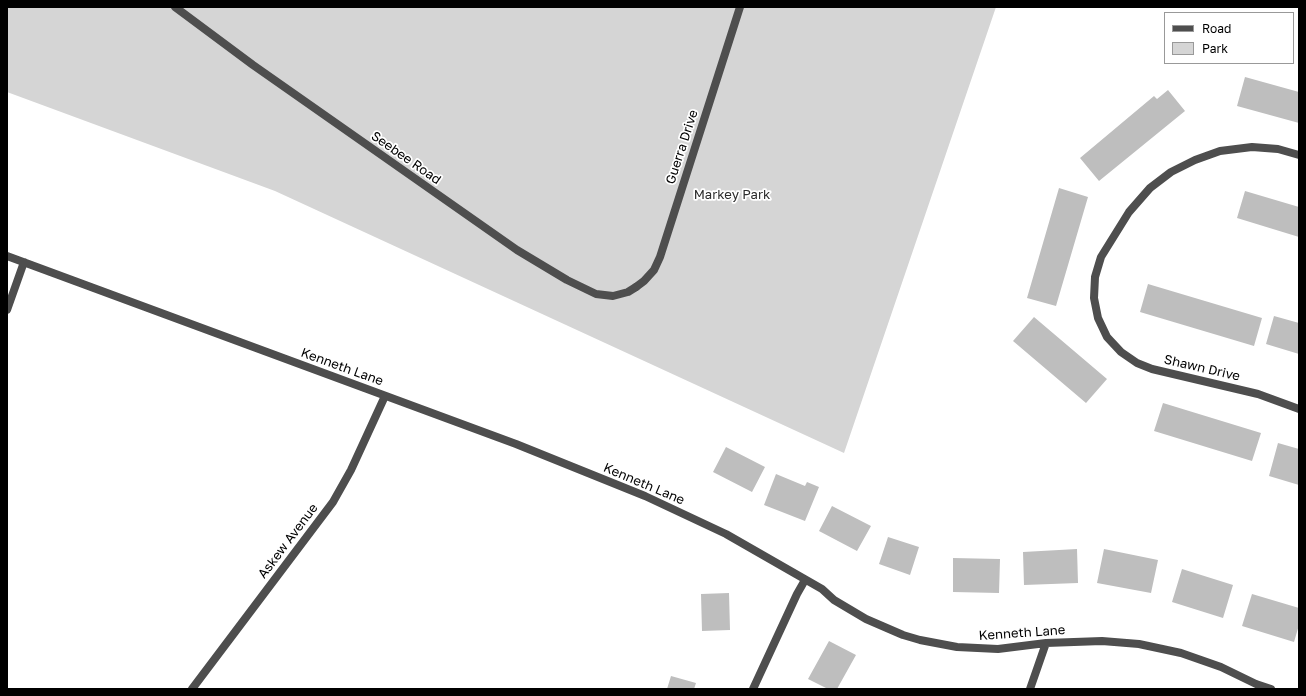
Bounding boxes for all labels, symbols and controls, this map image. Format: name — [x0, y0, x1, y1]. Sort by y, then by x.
legend — [1164, 12, 1294, 64]
text: Road — [1202, 21, 1231, 36]
text: Park — [1202, 41, 1228, 56]
street label: Guerra Drive — [663, 108, 701, 186]
street label: Seebee Road — [368, 128, 444, 188]
park label: Markey Park — [694, 187, 770, 203]
street label: Kenneth Lane — [299, 345, 385, 389]
street label: Shawn Drive — [1162, 352, 1242, 384]
street label: Kenneth Lane — [601, 460, 687, 508]
street label: Askew Avenue — [255, 500, 321, 582]
street label: Kenneth Lane — [978, 622, 1066, 644]

